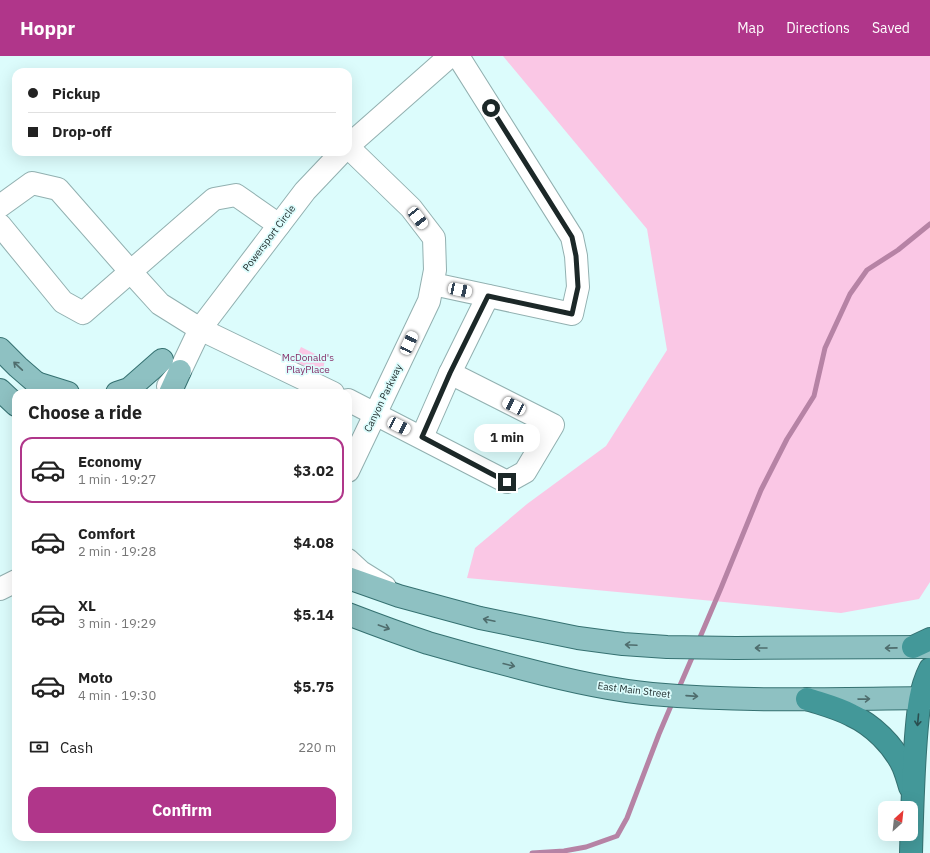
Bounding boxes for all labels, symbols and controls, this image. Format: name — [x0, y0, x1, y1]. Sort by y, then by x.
text: Hoppr — [20, 16, 75, 40]
text: Map — [737, 19, 764, 37]
text: Directions — [786, 19, 850, 37]
text: Saved — [872, 19, 910, 37]
text: Pickup — [52, 84, 100, 103]
route start — [482, 99, 500, 117]
text: Drop-off — [52, 122, 112, 141]
street label: Powersport Circle — [240, 202, 298, 274]
car — [406, 205, 430, 231]
car — [447, 282, 473, 298]
car — [398, 330, 420, 356]
park label: McDonald's PlayPlace — [282, 351, 334, 376]
one-way arrow — [13, 361, 23, 371]
street label: Canyon Parkway — [361, 362, 405, 434]
car — [501, 395, 527, 417]
text: Choose a ride — [28, 401, 142, 424]
car — [386, 415, 412, 437]
callout: 1 min — [474, 424, 540, 452]
text: 1 min — [490, 429, 524, 446]
icon: car — [30, 452, 66, 488]
text: Economy — [78, 452, 142, 471]
text: $3.02 — [293, 461, 334, 480]
text: 1 min · 19:27 — [78, 471, 156, 488]
route end — [498, 473, 516, 491]
icon: car — [30, 524, 66, 560]
text: Comfort — [78, 524, 135, 543]
text: $4.08 — [293, 533, 334, 552]
text: 2 min · 19:28 — [78, 543, 156, 560]
icon: car — [30, 596, 66, 632]
text: XL — [78, 596, 96, 615]
text: $5.14 — [293, 605, 334, 624]
text: 3 min · 19:29 — [78, 615, 156, 632]
one-way arrow — [483, 616, 496, 624]
one-way arrow — [378, 624, 390, 632]
one-way arrow — [625, 641, 638, 648]
one-way arrow — [755, 644, 768, 652]
one-way arrow — [885, 644, 898, 651]
one-way arrow — [502, 662, 515, 670]
icon: car — [30, 668, 66, 704]
text: Moto — [78, 668, 113, 687]
text: $5.75 — [293, 677, 334, 696]
street label: East Main Street — [597, 679, 672, 701]
text: 4 min · 19:30 — [78, 687, 156, 704]
one-way arrow — [685, 693, 698, 700]
one-way arrow — [857, 695, 870, 703]
one-way arrow — [914, 713, 921, 726]
icon: cash — [28, 736, 50, 758]
text: Cash — [60, 738, 93, 757]
text: 220 m — [298, 739, 336, 756]
button: Confirm — [28, 787, 336, 833]
north arrow — [878, 801, 918, 841]
map controls — [878, 801, 918, 841]

